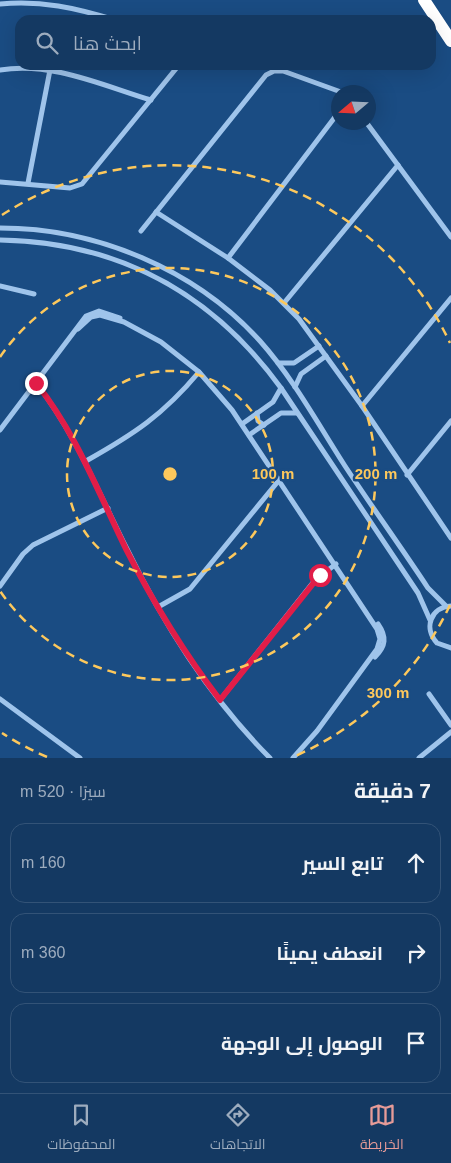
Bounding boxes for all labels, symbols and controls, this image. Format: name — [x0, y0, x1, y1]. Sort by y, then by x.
search box — [15, 15, 436, 70]
icon: search — [33, 29, 61, 57]
text: ابحث هنا — [73, 33, 142, 54]
north arrow — [331, 85, 376, 130]
route end — [25, 372, 48, 395]
centre of rings — [161, 465, 179, 483]
text: 100 m — [252, 465, 294, 482]
text: 200 m — [355, 465, 397, 482]
route start — [309, 564, 332, 587]
text: 300 m — [367, 684, 409, 701]
text: 7 دقيقة — [354, 779, 431, 802]
text: سيرًا · 520 m — [20, 783, 106, 800]
icon: ahead — [402, 849, 430, 877]
text: تابع السير — [302, 853, 383, 874]
text: 160 m — [21, 854, 65, 871]
icon: right — [402, 939, 430, 967]
text: انعطف يمينًا — [276, 943, 383, 964]
text: 360 m — [21, 944, 65, 961]
icon: arrive — [402, 1029, 430, 1057]
text: الوصول إلى الوجهة — [221, 1033, 383, 1054]
tab: المحفوظات — [47, 1101, 115, 1157]
tab: الاتجاهات — [210, 1101, 265, 1157]
tab: الخريطة — [360, 1101, 404, 1157]

